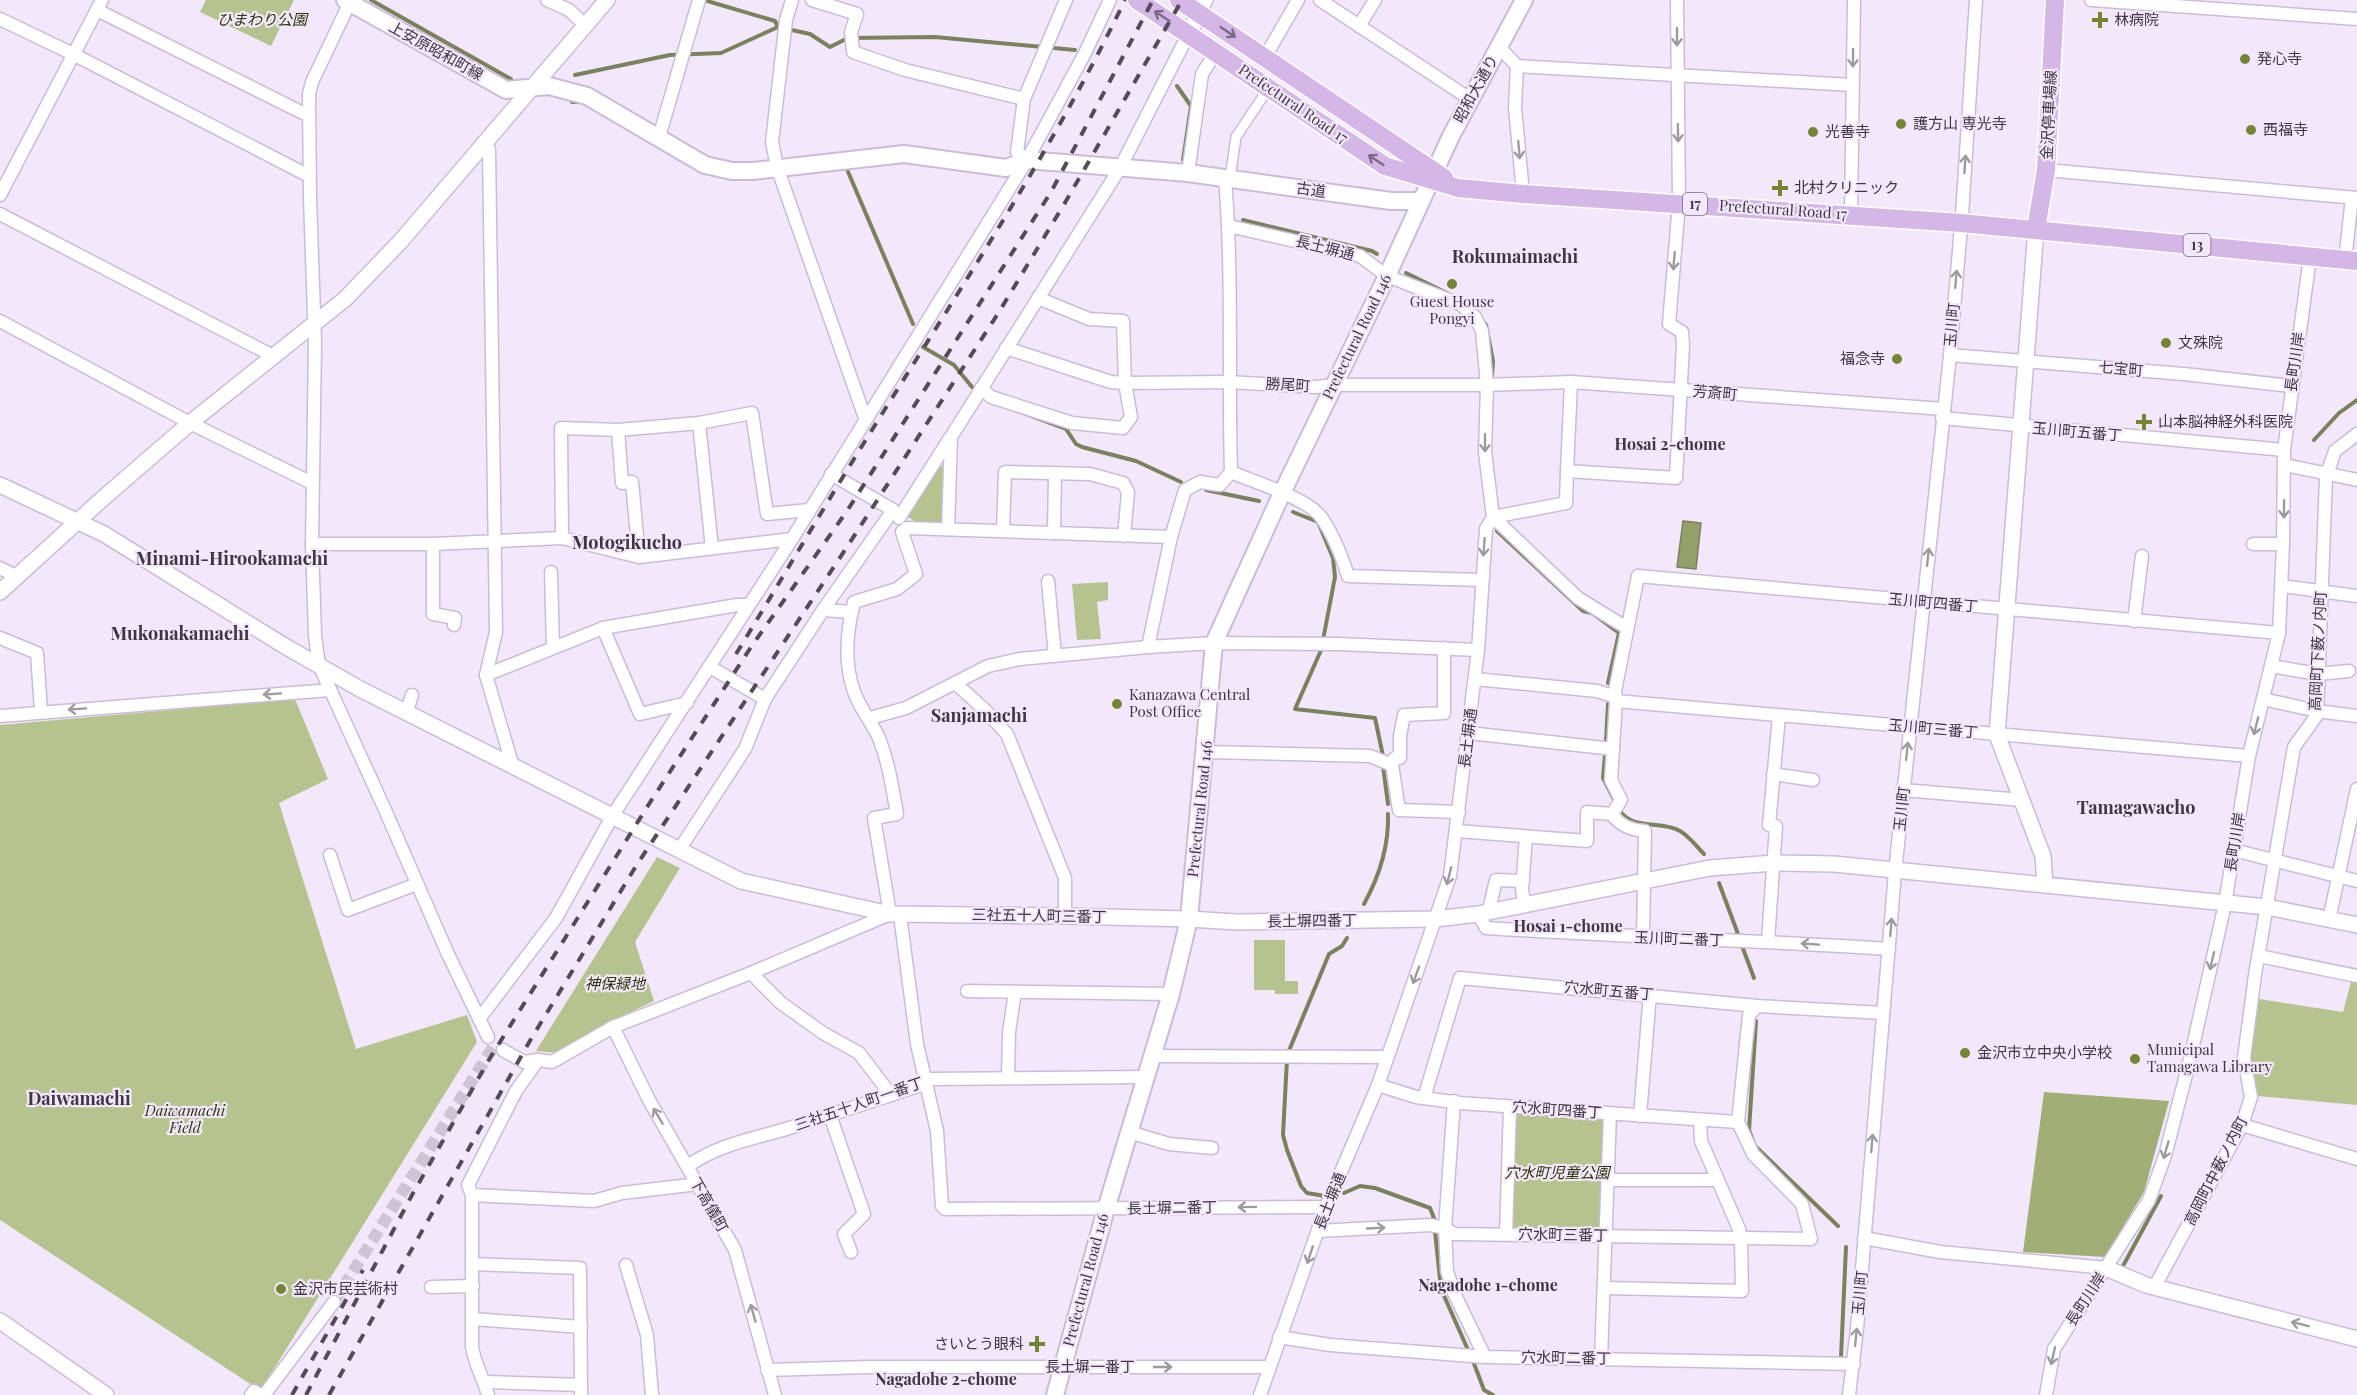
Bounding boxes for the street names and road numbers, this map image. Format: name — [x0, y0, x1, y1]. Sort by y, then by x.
street label: 上安原昭和町線 — [386, 16, 487, 84]
street label: 昭和大通り — [1448, 51, 1502, 126]
street label: Prefectural Road 17 — [1235, 59, 1352, 147]
street label: 金沢停車場線 — [2036, 69, 2060, 160]
street label: 古道 — [1295, 177, 1327, 201]
road number: 17 — [1683, 193, 1707, 215]
street label: Prefectural Road 17 — [1719, 195, 1848, 223]
street label: 長土塀通 — [1294, 230, 1357, 264]
road number: 13 — [2184, 234, 2210, 256]
street label: Prefectural Road 146 — [1317, 270, 1395, 403]
street label: 玉川町 — [1939, 302, 1963, 348]
street label: 長町川岸 — [2280, 331, 2308, 393]
street label: 七宝町 — [2098, 356, 2144, 380]
street label: 勝尾町 — [1265, 373, 1311, 395]
street label: 芳斎町 — [1692, 380, 1738, 404]
street label: 玉川町五番丁 — [2031, 417, 2123, 445]
street label: 玉川町四番丁 — [1887, 588, 1979, 616]
street label: 高岡町下薮ノ内町 — [2304, 590, 2330, 711]
street label: 長土塀通 — [1453, 707, 1481, 769]
street label: 玉川町三番丁 — [1887, 714, 1979, 742]
street label: Prefectural Road 146 — [1182, 739, 1216, 878]
street label: 玉川町 — [1889, 785, 1913, 832]
street label: 長町川岸 — [2219, 811, 2249, 873]
street label: 三社五十人町三番丁 — [971, 904, 1107, 926]
street label: 長土塀四番丁 — [1267, 909, 1357, 931]
street label: 玉川町二番丁 — [1634, 926, 1724, 950]
street label: 穴水町五番丁 — [1563, 976, 1655, 1004]
street label: 三社五十人町一番丁 — [792, 1072, 926, 1134]
street label: 穴水町四番丁 — [1511, 1096, 1603, 1122]
street label: 高岡町中薮ノ内町 — [2179, 1113, 2251, 1229]
street label: 長土塀通 — [1309, 1169, 1350, 1232]
street label: 下高儀町 — [686, 1174, 734, 1235]
street label: 長土塀二番丁 — [1127, 1196, 1217, 1218]
street label: Prefectural Road 146 — [1058, 1211, 1112, 1349]
street label: 穴水町三番丁 — [1518, 1223, 1608, 1245]
street label: 長町川岸 — [2060, 1268, 2110, 1329]
street label: 玉川町 — [1847, 1270, 1871, 1316]
street label: 穴水町二番丁 — [1521, 1346, 1611, 1368]
street label: 長土塀一番丁 — [1045, 1356, 1135, 1376]

